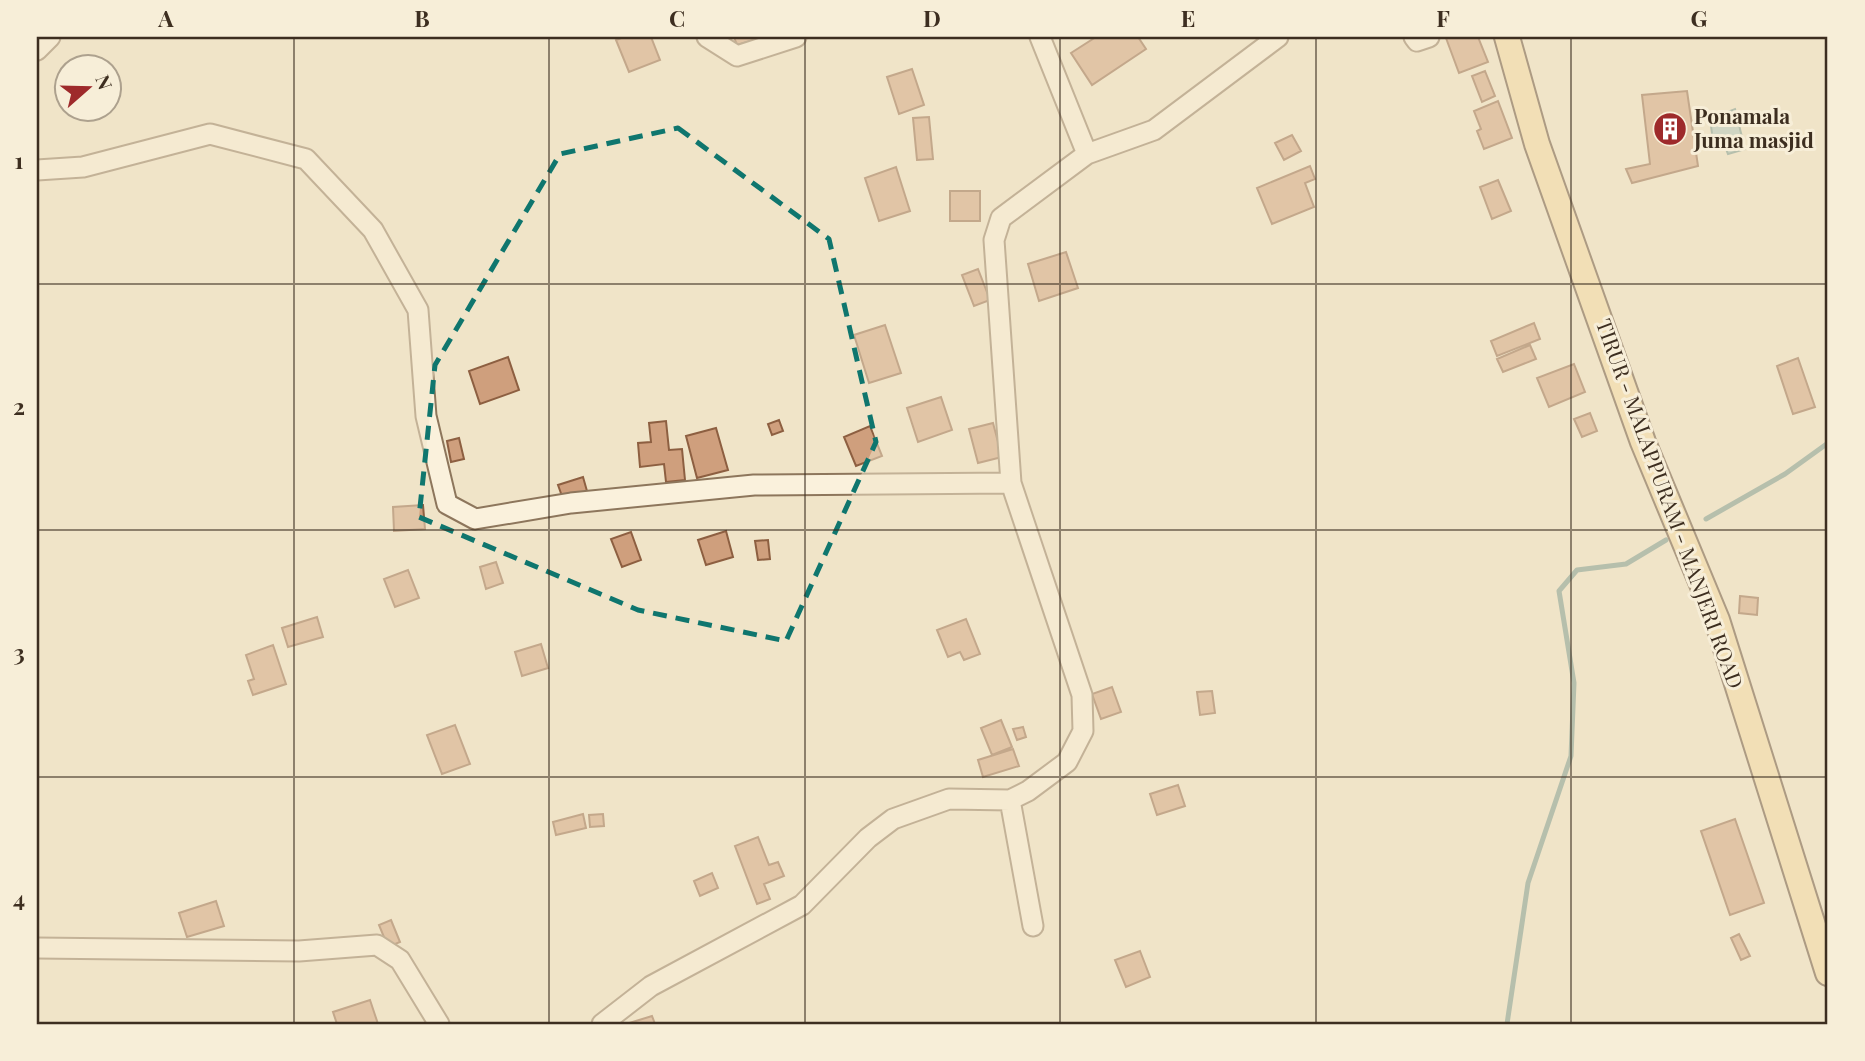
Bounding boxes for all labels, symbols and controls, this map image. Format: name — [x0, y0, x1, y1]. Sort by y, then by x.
text: A — [157, 2, 174, 33]
text: B — [414, 2, 430, 33]
text: C — [669, 2, 685, 33]
text: D — [923, 2, 941, 33]
text: E — [1181, 2, 1195, 33]
text: F — [1436, 2, 1450, 33]
text: G — [1691, 2, 1708, 33]
north arrow — [52, 52, 122, 122]
text: N — [90, 71, 120, 93]
place label: Ponamala Juma masjid — [1693, 101, 1814, 153]
building icon: Ponamala Juma masjid — [1651, 110, 1689, 148]
text: 1 — [15, 144, 24, 175]
street label: TIRUR - MALAPPURAM - MANJERI ROAD — [1591, 315, 1751, 692]
text: 2 — [13, 390, 25, 421]
text: 3 — [13, 636, 25, 667]
text: 4 — [13, 882, 25, 913]

